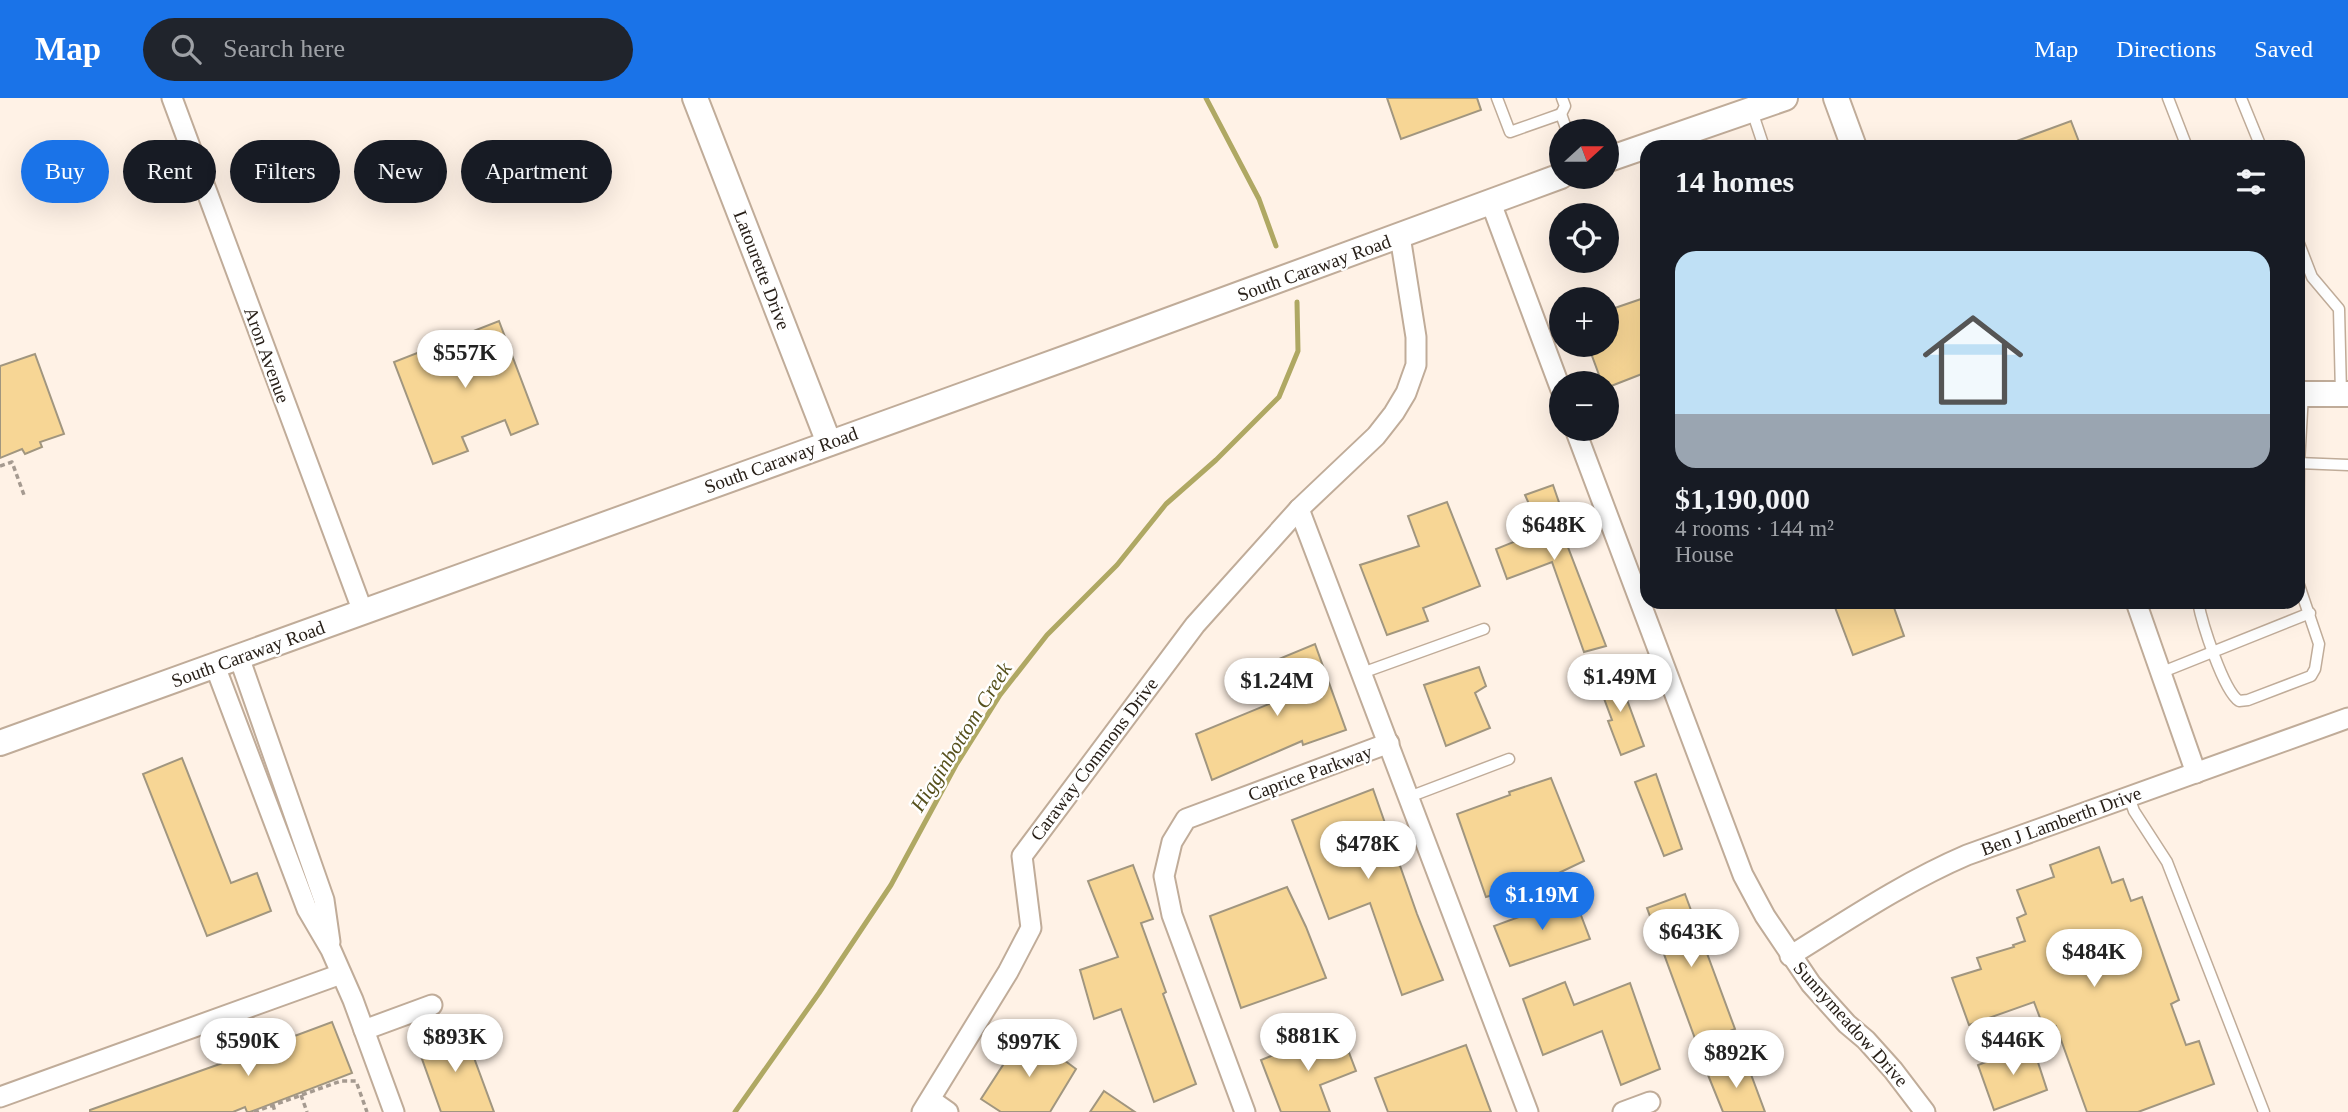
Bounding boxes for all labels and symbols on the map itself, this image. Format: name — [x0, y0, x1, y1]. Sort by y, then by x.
north arrow — [1549, 119, 1619, 189]
street label: Latourette Drive — [730, 207, 794, 333]
street label: South Caraway Road — [1235, 230, 1394, 305]
street label: Aron Avenue — [240, 304, 294, 406]
pin: $557K — [416, 330, 514, 390]
street label: South Caraway Road — [702, 422, 861, 497]
pin: $648K — [1505, 503, 1603, 562]
street label: South Caraway Road — [169, 616, 328, 691]
pin: $1.49M — [1563, 654, 1677, 714]
water label: Higginbottom Creek — [905, 657, 1017, 817]
pin: $1.24M — [1220, 658, 1334, 718]
street label: Caraway Commons Drive — [1026, 673, 1162, 845]
street label: Caprice Parkway — [1245, 741, 1375, 805]
street label: Ben J Lamberth Drive — [1978, 782, 2144, 860]
pin: $478K — [1319, 822, 1417, 881]
pin: $1.19M — [1485, 872, 1599, 932]
pin: $643K — [1642, 910, 1740, 969]
pin: $484K — [2045, 930, 2143, 989]
street label: Sunnymeadow Drive — [1789, 957, 1913, 1091]
pin: $893K — [406, 1014, 504, 1074]
pin: $881K — [1259, 1014, 1357, 1073]
pin: $590K — [199, 1018, 297, 1078]
pin: $446K — [1964, 1018, 2062, 1077]
pin: $997K — [980, 1020, 1078, 1079]
pin: $892K — [1687, 1030, 1785, 1090]

